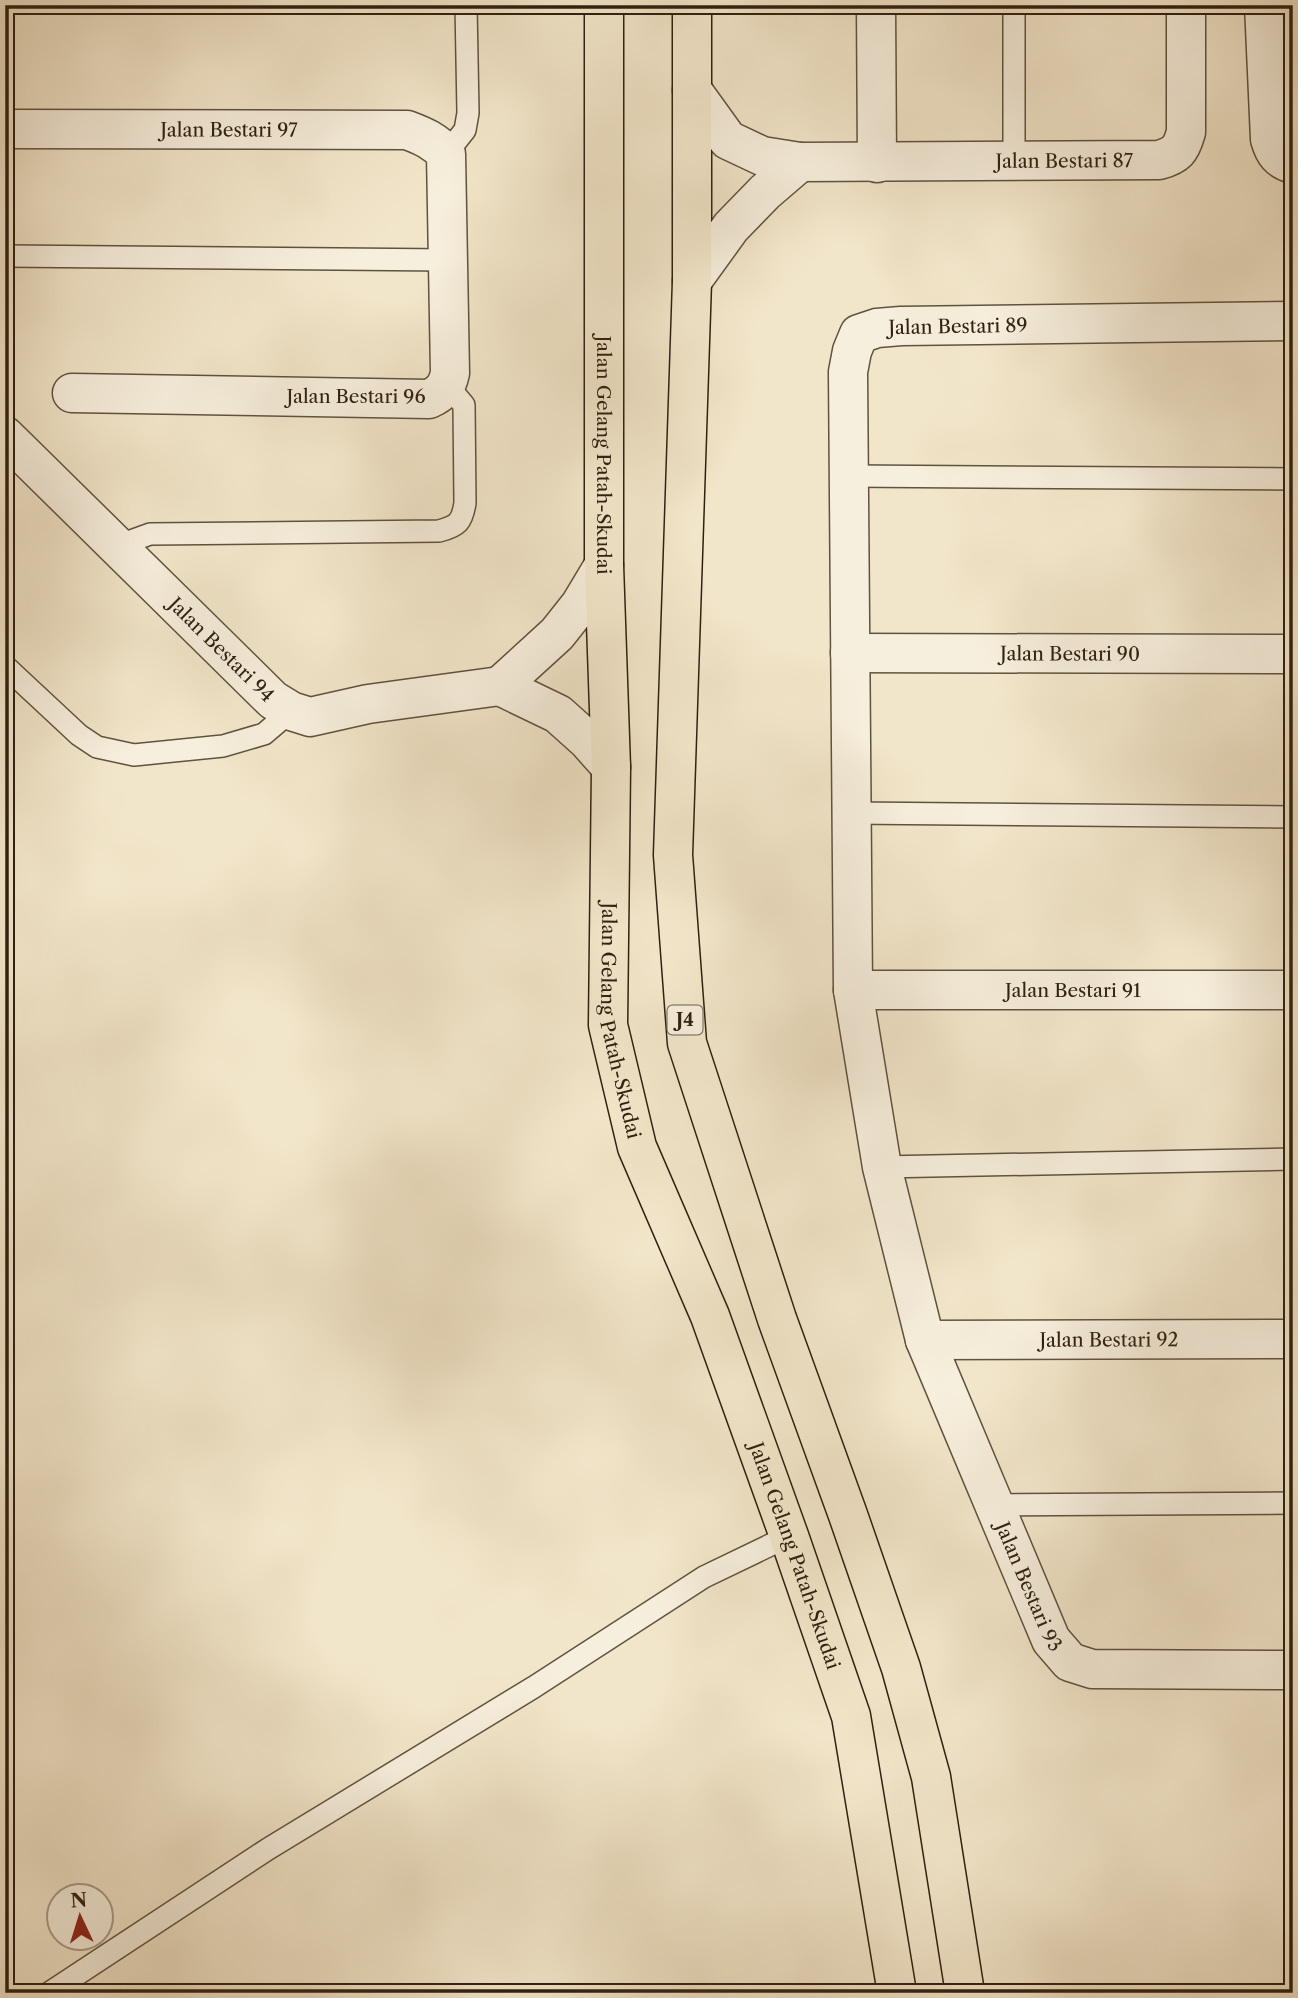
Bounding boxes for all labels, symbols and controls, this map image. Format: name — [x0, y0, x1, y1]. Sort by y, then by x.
street label: Jalan Bestari 97 — [157, 118, 298, 142]
street label: Jalan Bestari 87 — [993, 149, 1134, 173]
street label: Jalan Bestari 89 — [885, 314, 1028, 339]
street label: Jalan Gelang Patah-Skudai — [592, 333, 615, 575]
street label: Jalan Bestari 96 — [283, 385, 426, 408]
street label: Jalan Bestari 94 — [161, 591, 279, 707]
street label: Jalan Bestari 90 — [997, 642, 1140, 666]
street label: Jalan Gelang Patah-Skudai — [595, 899, 646, 1141]
street label: Jalan Bestari 91 — [1002, 979, 1141, 1002]
road number: J4 — [668, 1006, 702, 1035]
street label: Jalan Bestari 92 — [1036, 1328, 1179, 1352]
street label: Jalan Gelang Patah-Skudai — [743, 1436, 845, 1673]
street label: Jalan Bestari 93 — [990, 1516, 1067, 1656]
north arrow — [46, 1882, 116, 1952]
text: N — [70, 1888, 88, 1913]

